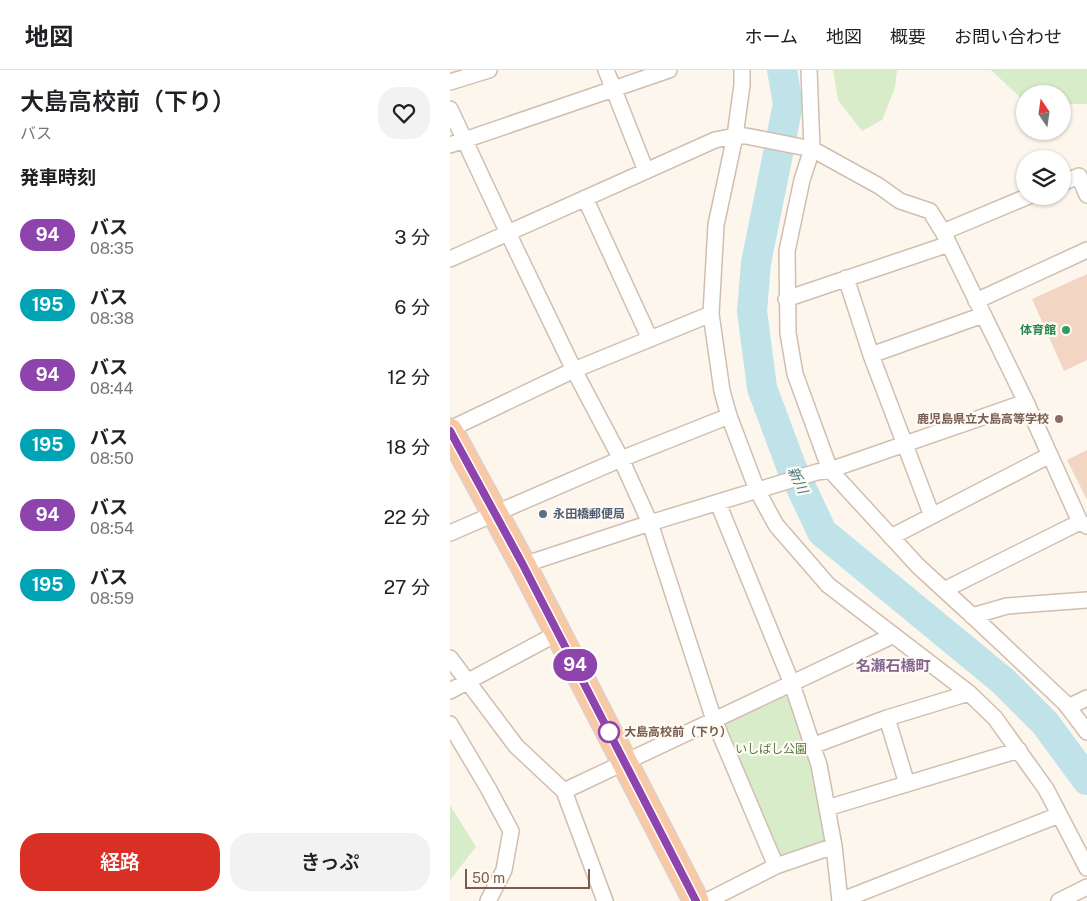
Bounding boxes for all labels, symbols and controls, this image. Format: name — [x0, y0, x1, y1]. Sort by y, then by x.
text: 地図 — [25, 22, 73, 50]
text: ホーム — [745, 26, 798, 47]
text: 地図 — [826, 26, 862, 47]
text: 概要 — [890, 26, 926, 47]
text: お問い合わせ — [954, 26, 1062, 47]
north arrow — [1016, 85, 1071, 140]
map controls — [1016, 85, 1071, 205]
text: 大島高校前（下り） — [20, 87, 236, 115]
button: heart — [378, 87, 430, 139]
text: バス — [20, 124, 52, 143]
button: layers — [1016, 150, 1071, 205]
text: 発車時刻 — [20, 166, 96, 188]
text: バス — [90, 216, 128, 238]
text: 94 — [36, 224, 59, 245]
text: 3 分 — [394, 226, 430, 248]
text: 08:35 — [90, 239, 134, 258]
text: バス — [90, 286, 128, 308]
text: 195 — [32, 294, 63, 315]
text: 6 分 — [395, 296, 430, 318]
text: 08:38 — [90, 309, 134, 328]
place label: 体育館 — [1020, 323, 1056, 337]
marker: 体育館 — [1060, 324, 1072, 336]
text: バス — [90, 356, 128, 378]
text: 94 — [36, 364, 59, 385]
text: 12 分 — [387, 366, 430, 388]
text: 08:44 — [90, 379, 134, 398]
place label: 鹿児島県立大島高等学校 — [917, 412, 1049, 426]
marker: 鹿児島県立大島高等学校 — [1053, 413, 1065, 425]
text: バス — [90, 426, 128, 448]
text: 195 — [32, 434, 63, 455]
text: 18 分 — [386, 436, 430, 458]
text: 08:50 — [90, 449, 134, 468]
water label: 新川 — [785, 464, 812, 498]
text: バス — [90, 496, 128, 518]
text: 94 — [36, 504, 59, 525]
text: 22 分 — [384, 506, 430, 528]
place label: 永田橋郵便局 — [553, 507, 625, 521]
marker: 永田橋郵便局 — [537, 508, 549, 520]
text: 08:54 — [90, 519, 134, 538]
text: バス — [90, 566, 128, 588]
text: 195 — [32, 574, 63, 595]
text: 27 分 — [384, 576, 430, 598]
text: 08:59 — [90, 589, 134, 608]
line badge: 94 — [552, 649, 598, 681]
text: 94 — [563, 654, 587, 675]
district label: 名瀬石橋町 — [855, 657, 931, 674]
marker: 大島高校前（下り） — [598, 721, 620, 743]
place label: 大島高校前（下り） — [624, 725, 732, 739]
park label: いしばし公園 — [735, 742, 807, 756]
button: 経路 — [20, 833, 220, 891]
button: きっぷ — [230, 833, 430, 891]
scale bar — [465, 866, 590, 889]
text: 50 m — [472, 870, 505, 886]

